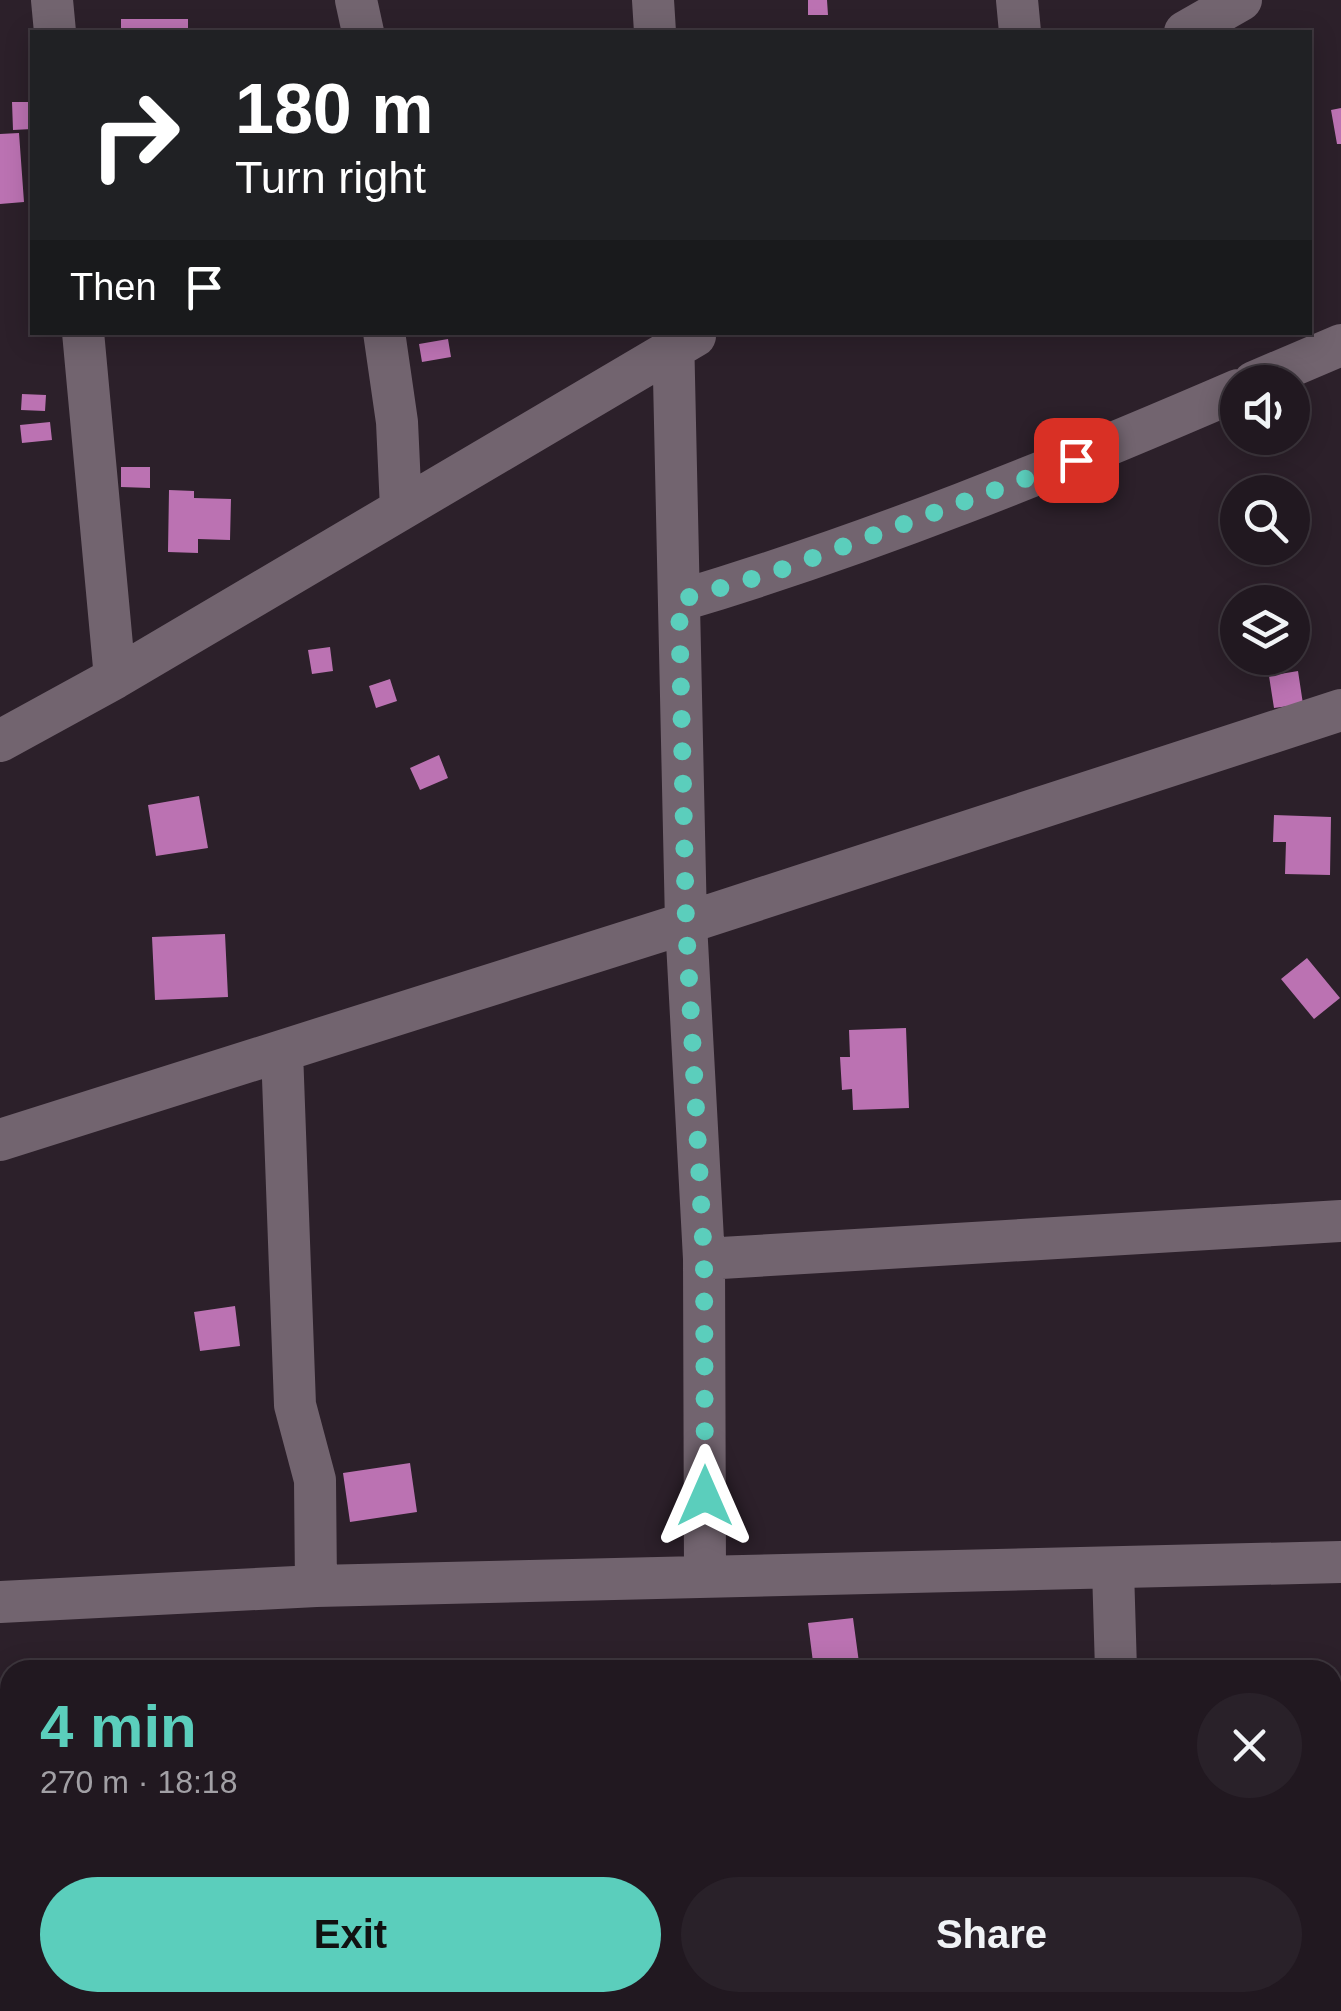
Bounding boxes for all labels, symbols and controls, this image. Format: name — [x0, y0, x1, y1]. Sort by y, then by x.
icon: right — [70, 70, 200, 200]
text: 180 m — [235, 70, 433, 148]
text: Turn right — [235, 152, 426, 203]
icon: arrive — [177, 260, 232, 315]
text: Then — [70, 266, 157, 308]
map controls — [1220, 365, 1310, 675]
button: sound — [1220, 365, 1310, 455]
pin — [1034, 418, 1119, 503]
icon: arrive — [1049, 433, 1104, 488]
button: search — [1220, 475, 1310, 565]
button: layers — [1220, 585, 1310, 675]
position arrow — [653, 1444, 757, 1548]
text: 4 min — [40, 1693, 197, 1760]
button: close — [1197, 1693, 1302, 1798]
text: 270 m · 18:18 — [40, 1764, 237, 1800]
button: Exit — [40, 1877, 661, 1992]
button: Share — [681, 1877, 1302, 1992]

